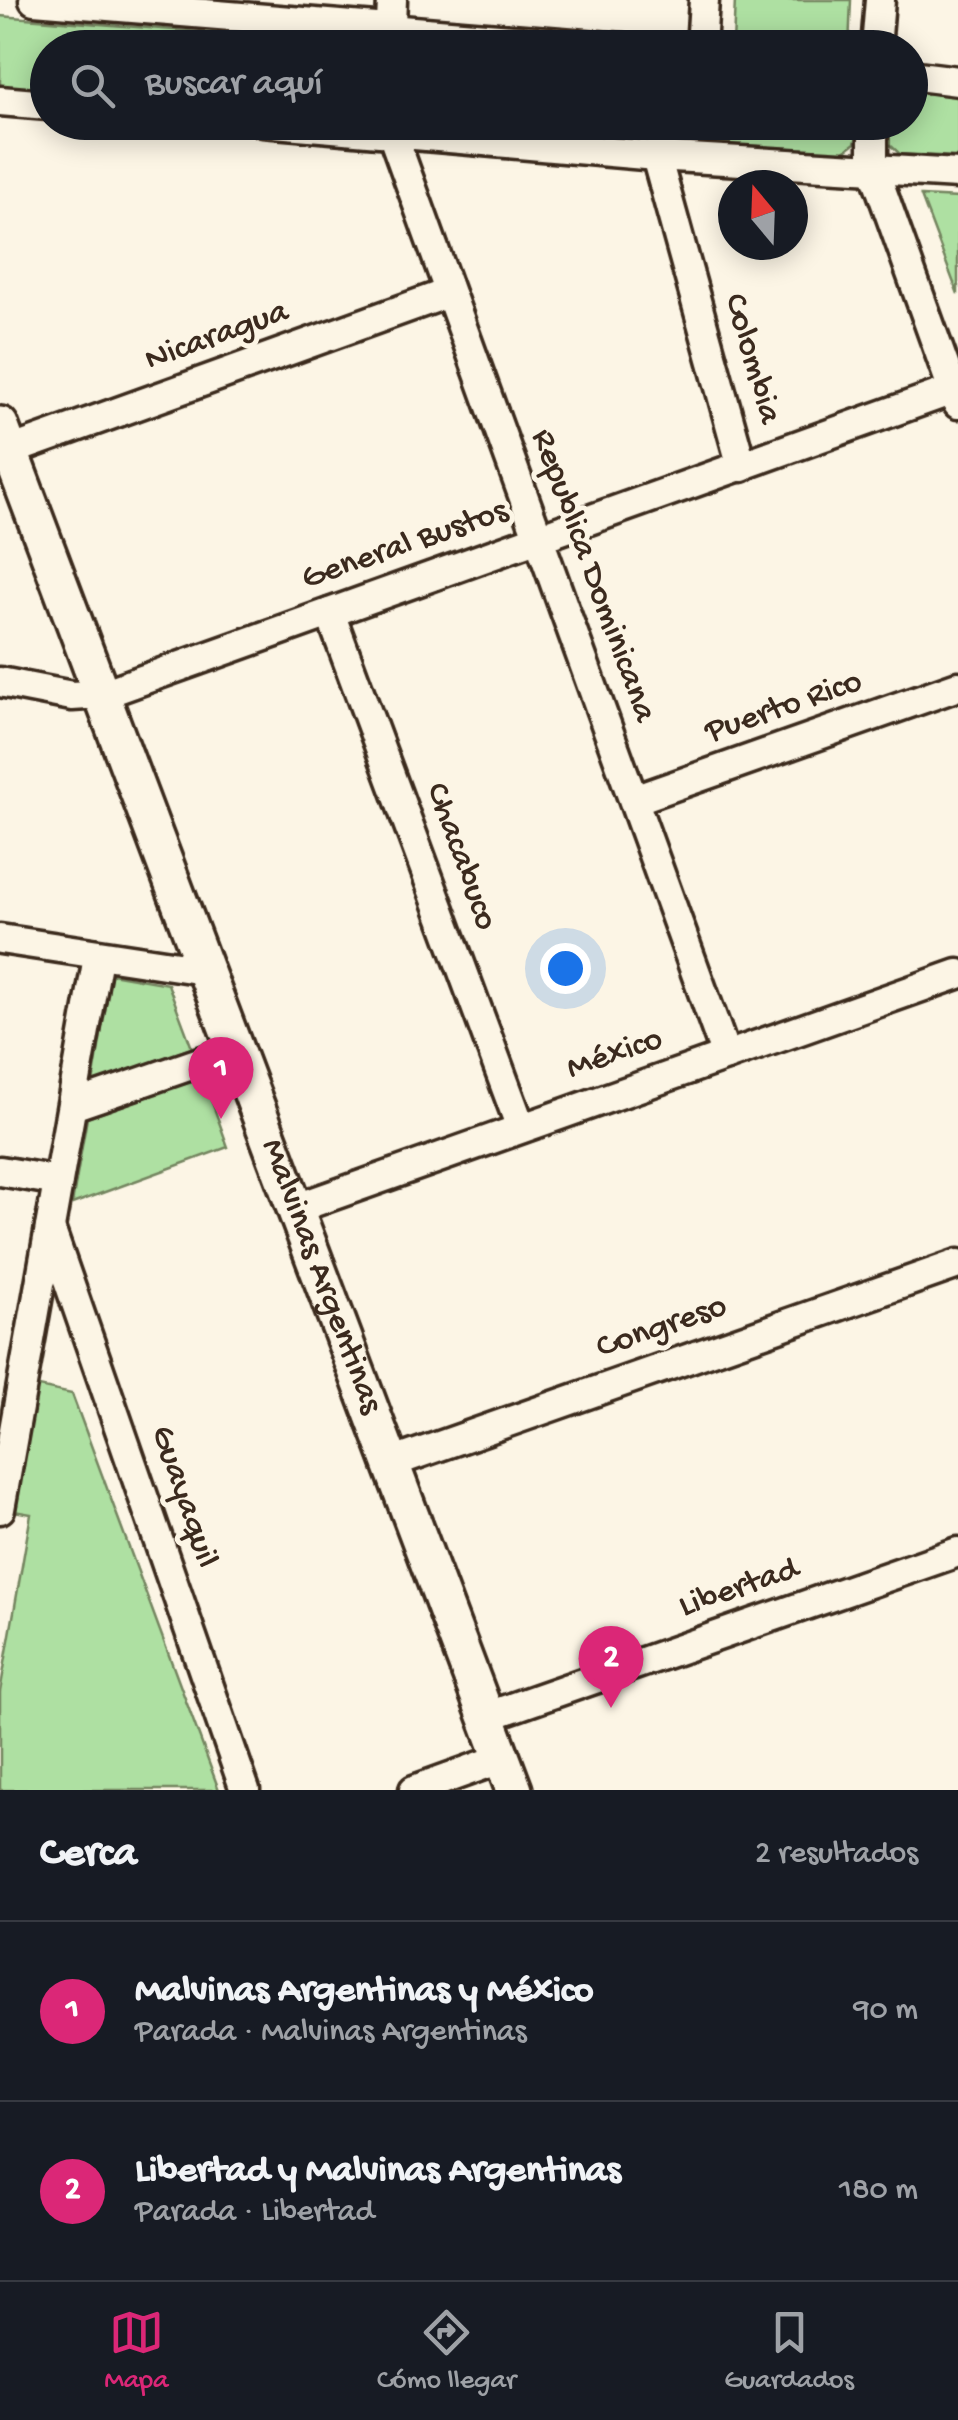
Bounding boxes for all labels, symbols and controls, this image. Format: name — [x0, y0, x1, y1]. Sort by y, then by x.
search box — [30, 30, 928, 140]
icon: search — [65, 58, 120, 113]
text: Buscar aquí — [145, 63, 323, 107]
north arrow — [718, 170, 808, 260]
street label: Colombia — [713, 289, 790, 430]
street label: Nicaragua — [140, 292, 296, 382]
street label: Republica Dominicana — [520, 424, 665, 729]
street label: General Bustos — [297, 491, 514, 600]
street label: Puerto Rico — [699, 662, 868, 754]
street label: Chacabuco — [414, 778, 506, 936]
your location — [540, 943, 591, 994]
street label: México — [562, 1020, 668, 1090]
pin: 1 — [188, 1036, 254, 1119]
street label: Malvinas Argentinas — [250, 1134, 391, 1421]
street label: Congreso — [591, 1287, 733, 1369]
street label: Guayaquil — [140, 1421, 226, 1573]
street label: Libertad — [674, 1549, 806, 1628]
pin: 2 — [578, 1626, 644, 1708]
text: Cerca — [40, 1831, 137, 1880]
text: 2 resultados — [755, 1836, 918, 1874]
text: Malvinas Argentinas y México — [135, 1970, 594, 2014]
text: 1 — [66, 1992, 79, 2030]
text: 90 m — [854, 1992, 918, 2030]
text: Parada · Malvinas Argentinas — [135, 2014, 527, 2052]
text: Libertad y Malvinas Argentinas — [135, 2150, 621, 2194]
text: 2 — [65, 2172, 80, 2210]
text: 180 m — [839, 2172, 918, 2210]
text: Parada · Libertad — [135, 2194, 374, 2232]
tab: Mapa — [104, 2305, 169, 2398]
tab: Cómo llegar — [377, 2305, 516, 2398]
tab: Guardados — [724, 2305, 854, 2398]

